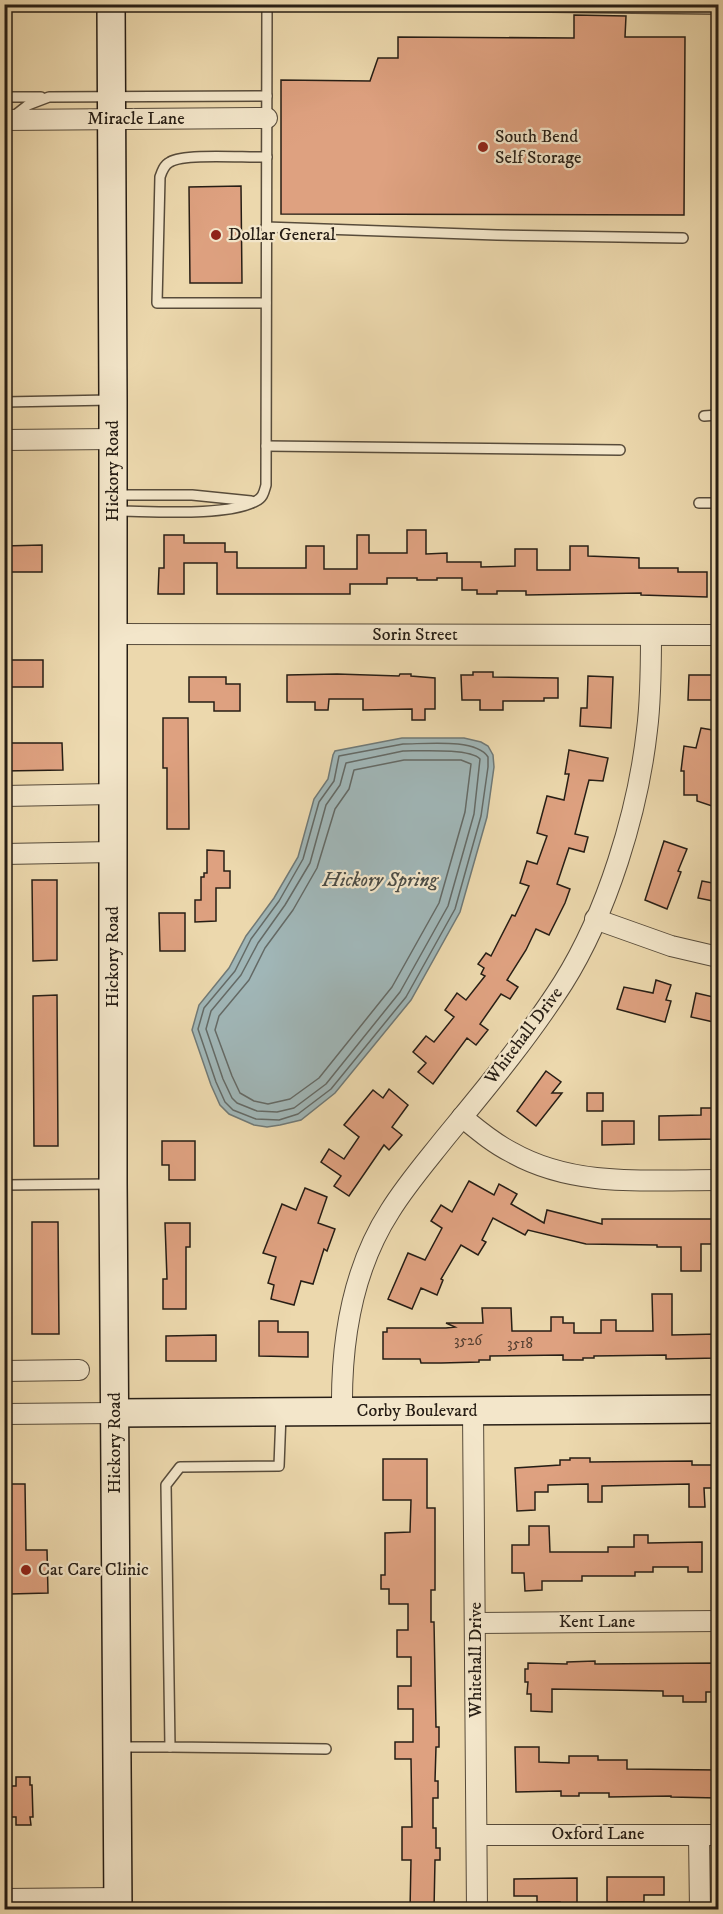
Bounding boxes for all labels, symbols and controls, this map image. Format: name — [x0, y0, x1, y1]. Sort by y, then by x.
street label: Miracle Lane — [87, 108, 185, 130]
place label: South Bend Self Storage — [495, 126, 581, 169]
marker: South Bend Self Storage — [476, 140, 490, 154]
place label: Dollar General — [228, 224, 336, 246]
marker: Dollar General — [209, 228, 223, 242]
street label: Hickory Road — [102, 420, 124, 522]
street label: Sorin Street — [372, 624, 458, 646]
water label: Hickory Spring — [321, 868, 440, 893]
street label: Hickory Road — [102, 906, 124, 1008]
street label: Whitehall Drive — [480, 983, 568, 1090]
house number: 3526 — [454, 1331, 483, 1350]
house number: 3518 — [507, 1334, 533, 1353]
street label: Hickory Road — [104, 1392, 126, 1494]
street label: Corby Boulevard — [356, 1400, 478, 1422]
place label: Cat Care Clinic — [38, 1559, 149, 1581]
marker: Cat Care Clinic — [19, 1563, 33, 1577]
street label: Whitehall Drive — [465, 1602, 487, 1719]
street label: Kent Lane — [559, 1611, 635, 1633]
street label: Oxford Lane — [552, 1823, 644, 1845]

